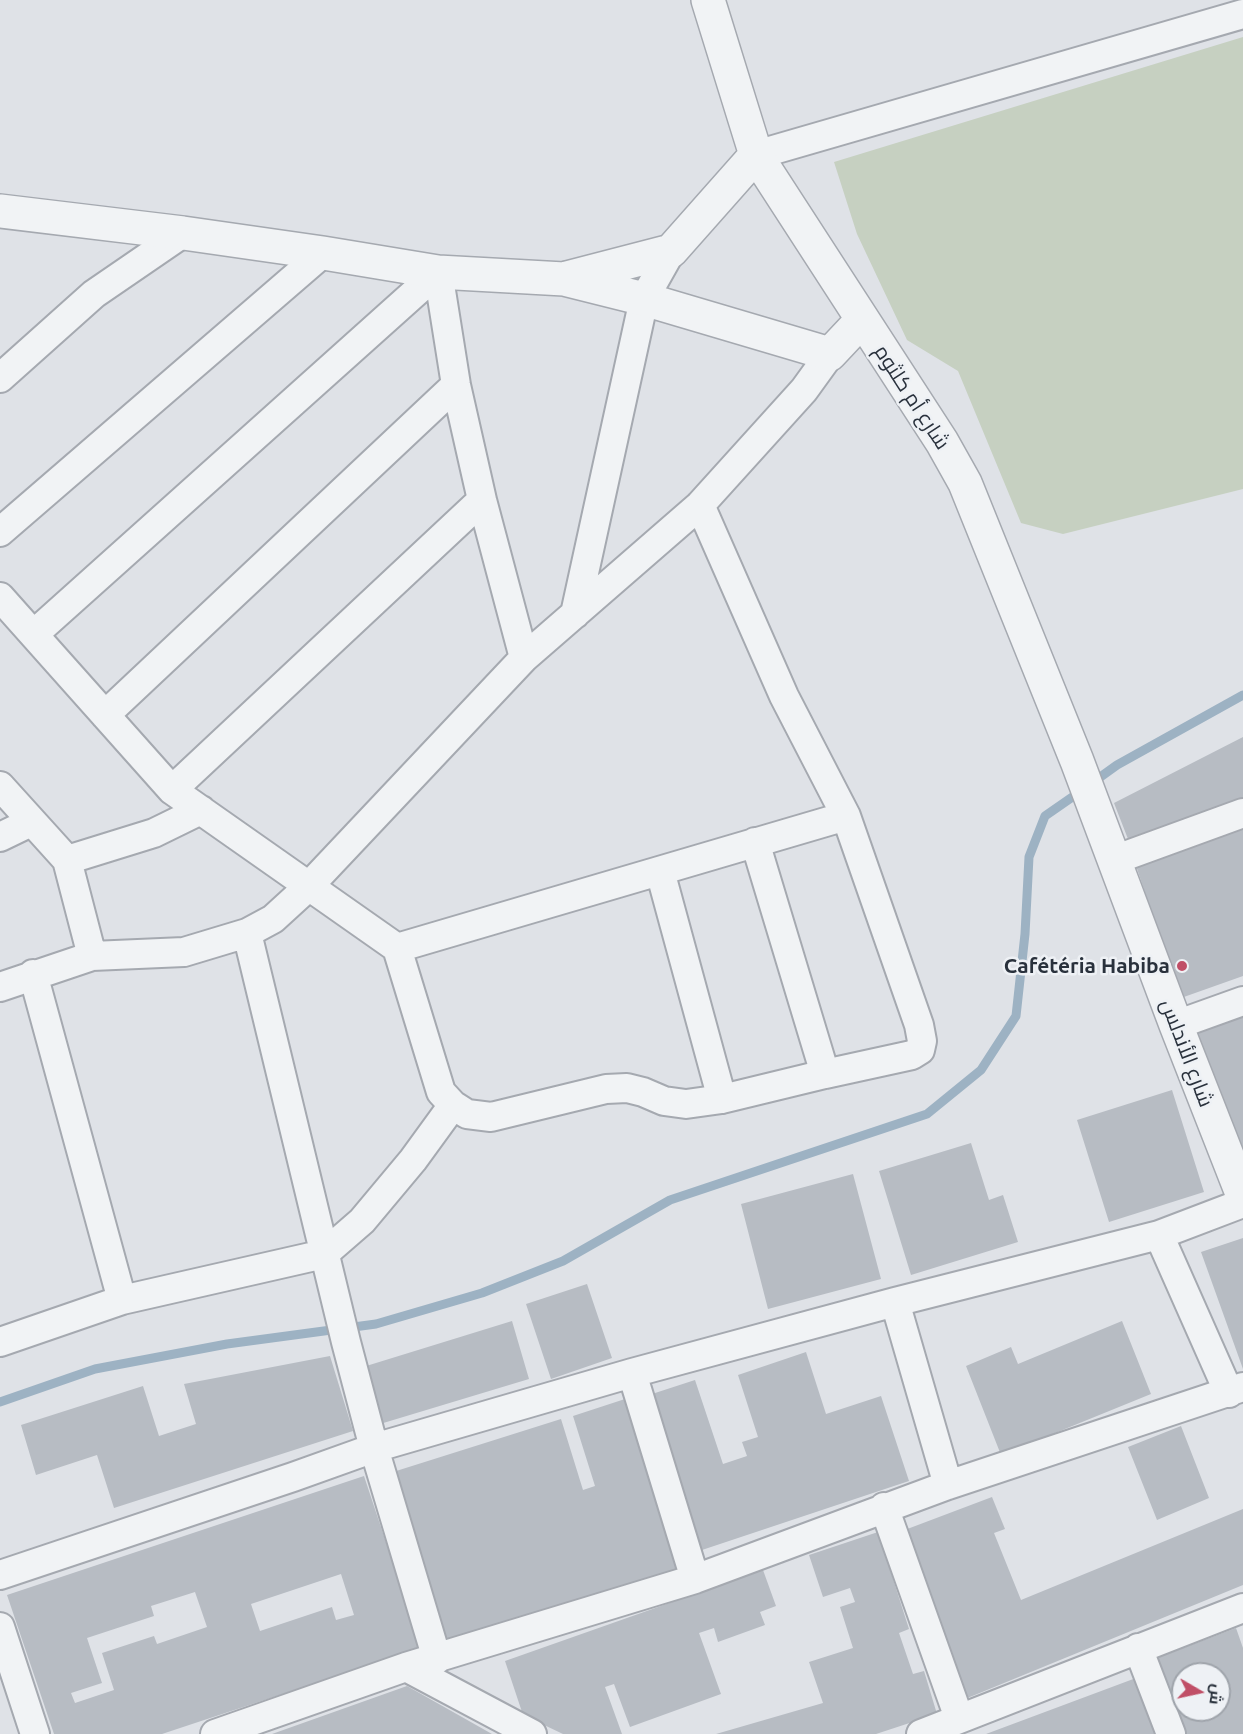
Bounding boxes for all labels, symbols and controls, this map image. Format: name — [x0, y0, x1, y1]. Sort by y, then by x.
street label: شارع أم كلثوم — [869, 340, 955, 454]
place label: Cafétéria Habiba — [1004, 953, 1170, 979]
marker: Cafétéria Habiba — [1175, 959, 1189, 973]
street label: شارع الأندلس — [1155, 996, 1219, 1110]
north arrow — [1171, 1662, 1231, 1722]
text: ش — [1206, 1683, 1227, 1706]

